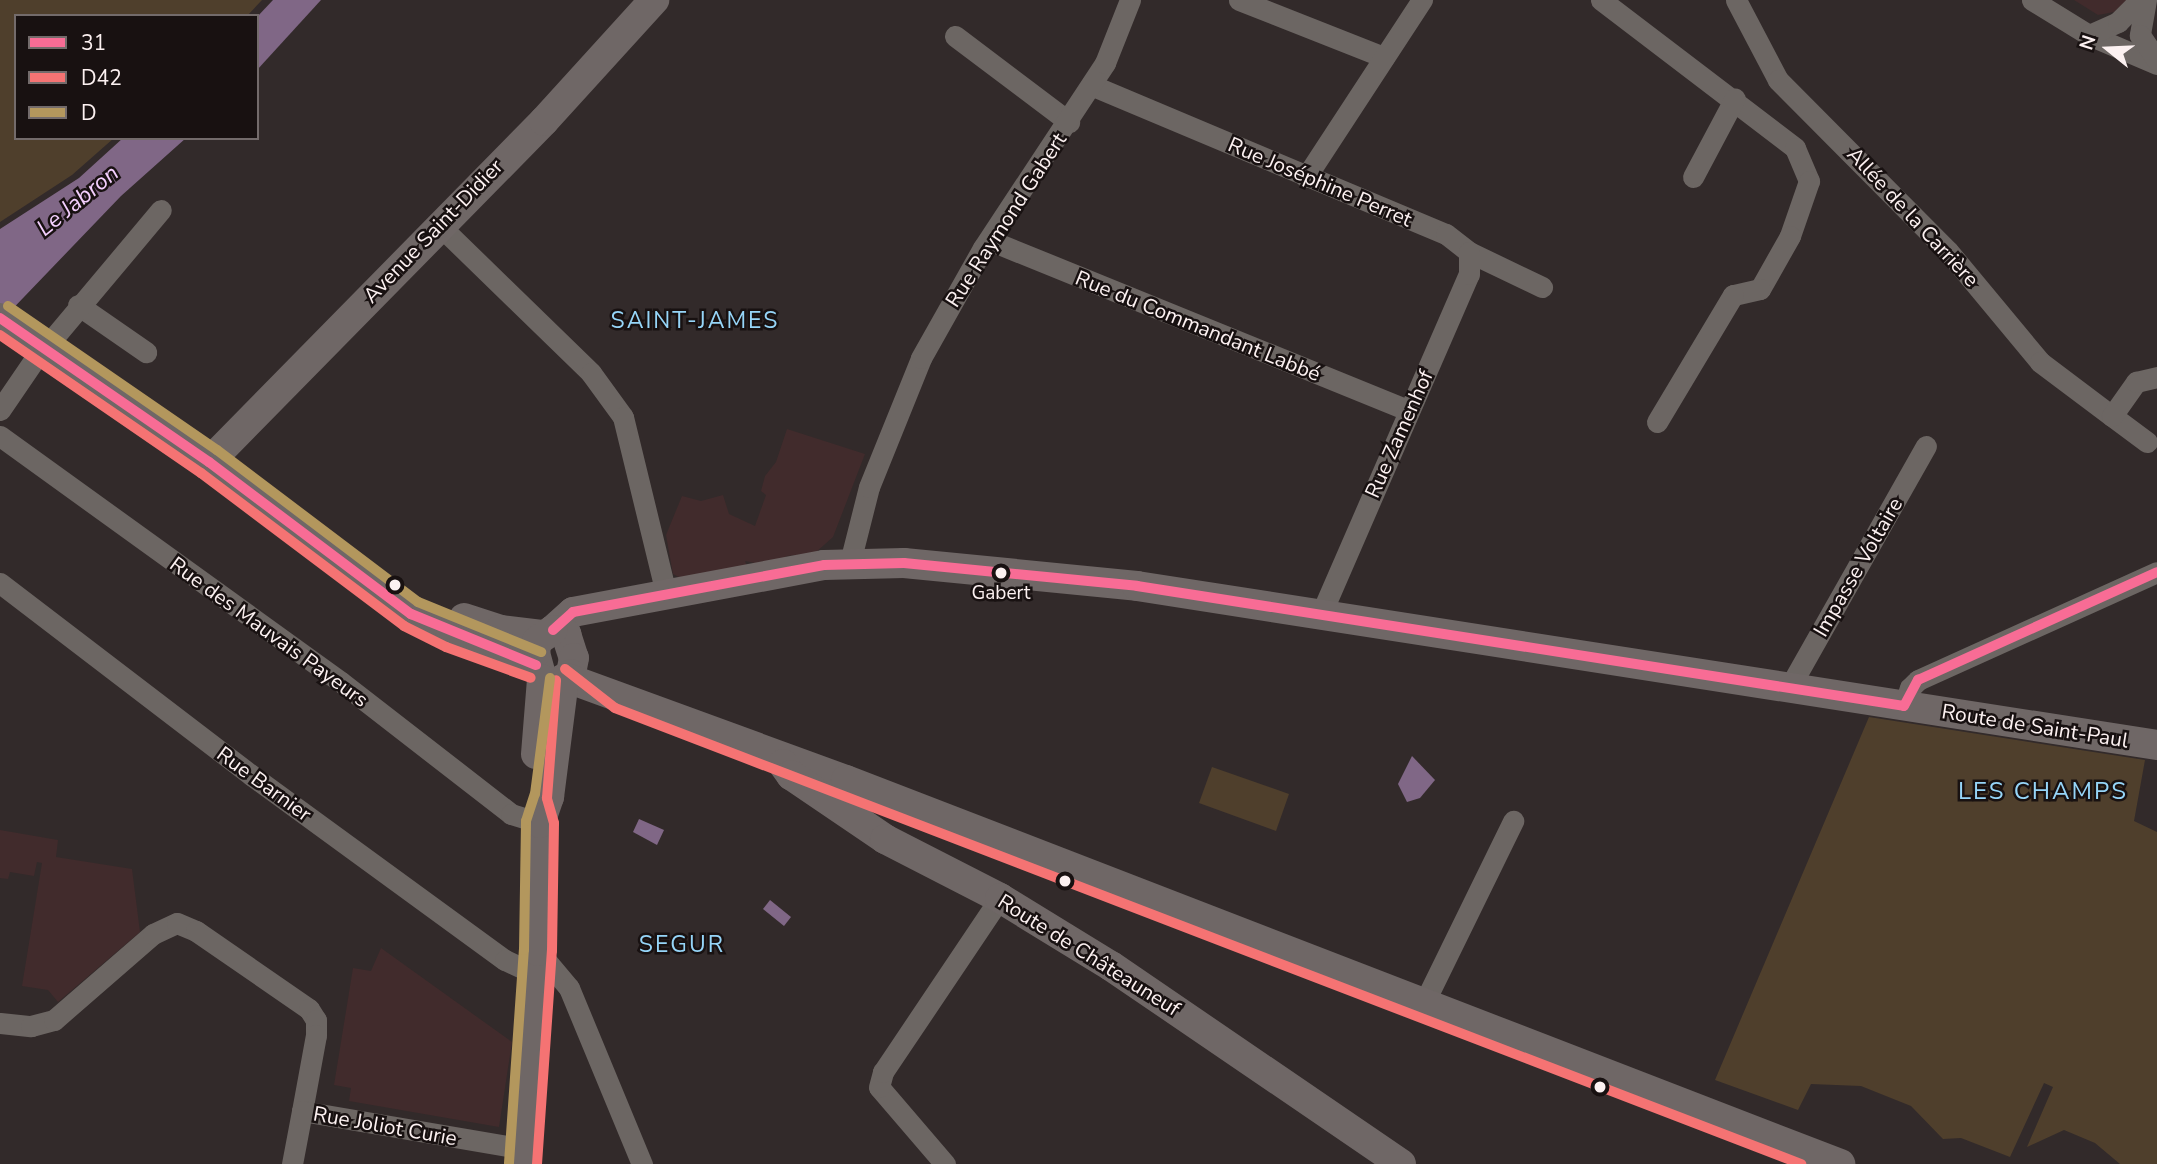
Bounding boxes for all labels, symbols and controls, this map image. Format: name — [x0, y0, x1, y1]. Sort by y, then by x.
legend — [14, 14, 259, 140]
north arrow — [2073, 14, 2143, 84]
text: 31 — [81, 29, 106, 57]
text: N — [2073, 32, 2103, 53]
text: D42 — [81, 64, 122, 92]
text: D — [81, 99, 97, 127]
street label: Rue Raymond Gabert — [940, 128, 1072, 312]
street label: Rue Joséphine Perret — [1224, 132, 1416, 232]
street label: Allée de la Carrière — [1842, 142, 1984, 292]
street label: Avenue Saint-Didier — [358, 154, 508, 308]
water label: Le Jabron — [31, 160, 125, 242]
street label: Rue du Commandant Labbé — [1072, 265, 1324, 387]
district label: SAINT-JAMES — [612, 307, 778, 335]
street label: Rue Zamenhof — [1360, 366, 1438, 502]
street label: Impasse Voltaire — [1808, 493, 1908, 641]
street label: Rue des Mauvais Payeurs — [165, 552, 373, 712]
marker: Gabert — [994, 566, 1008, 580]
unlabelled marker — [388, 578, 402, 592]
place label: Gabert — [971, 583, 1031, 605]
street label: Route de Saint-Paul — [1940, 699, 2130, 753]
street label: Rue Barnier — [212, 741, 316, 827]
district label: LES CHAMPS — [1959, 778, 2127, 806]
unlabelled marker — [1058, 874, 1072, 888]
street label: Route de Châteauneuf — [993, 889, 1185, 1021]
district label: SEGUR — [639, 931, 725, 959]
unlabelled marker — [1593, 1080, 1607, 1094]
street label: Rue Joliot Curie — [311, 1101, 459, 1151]

